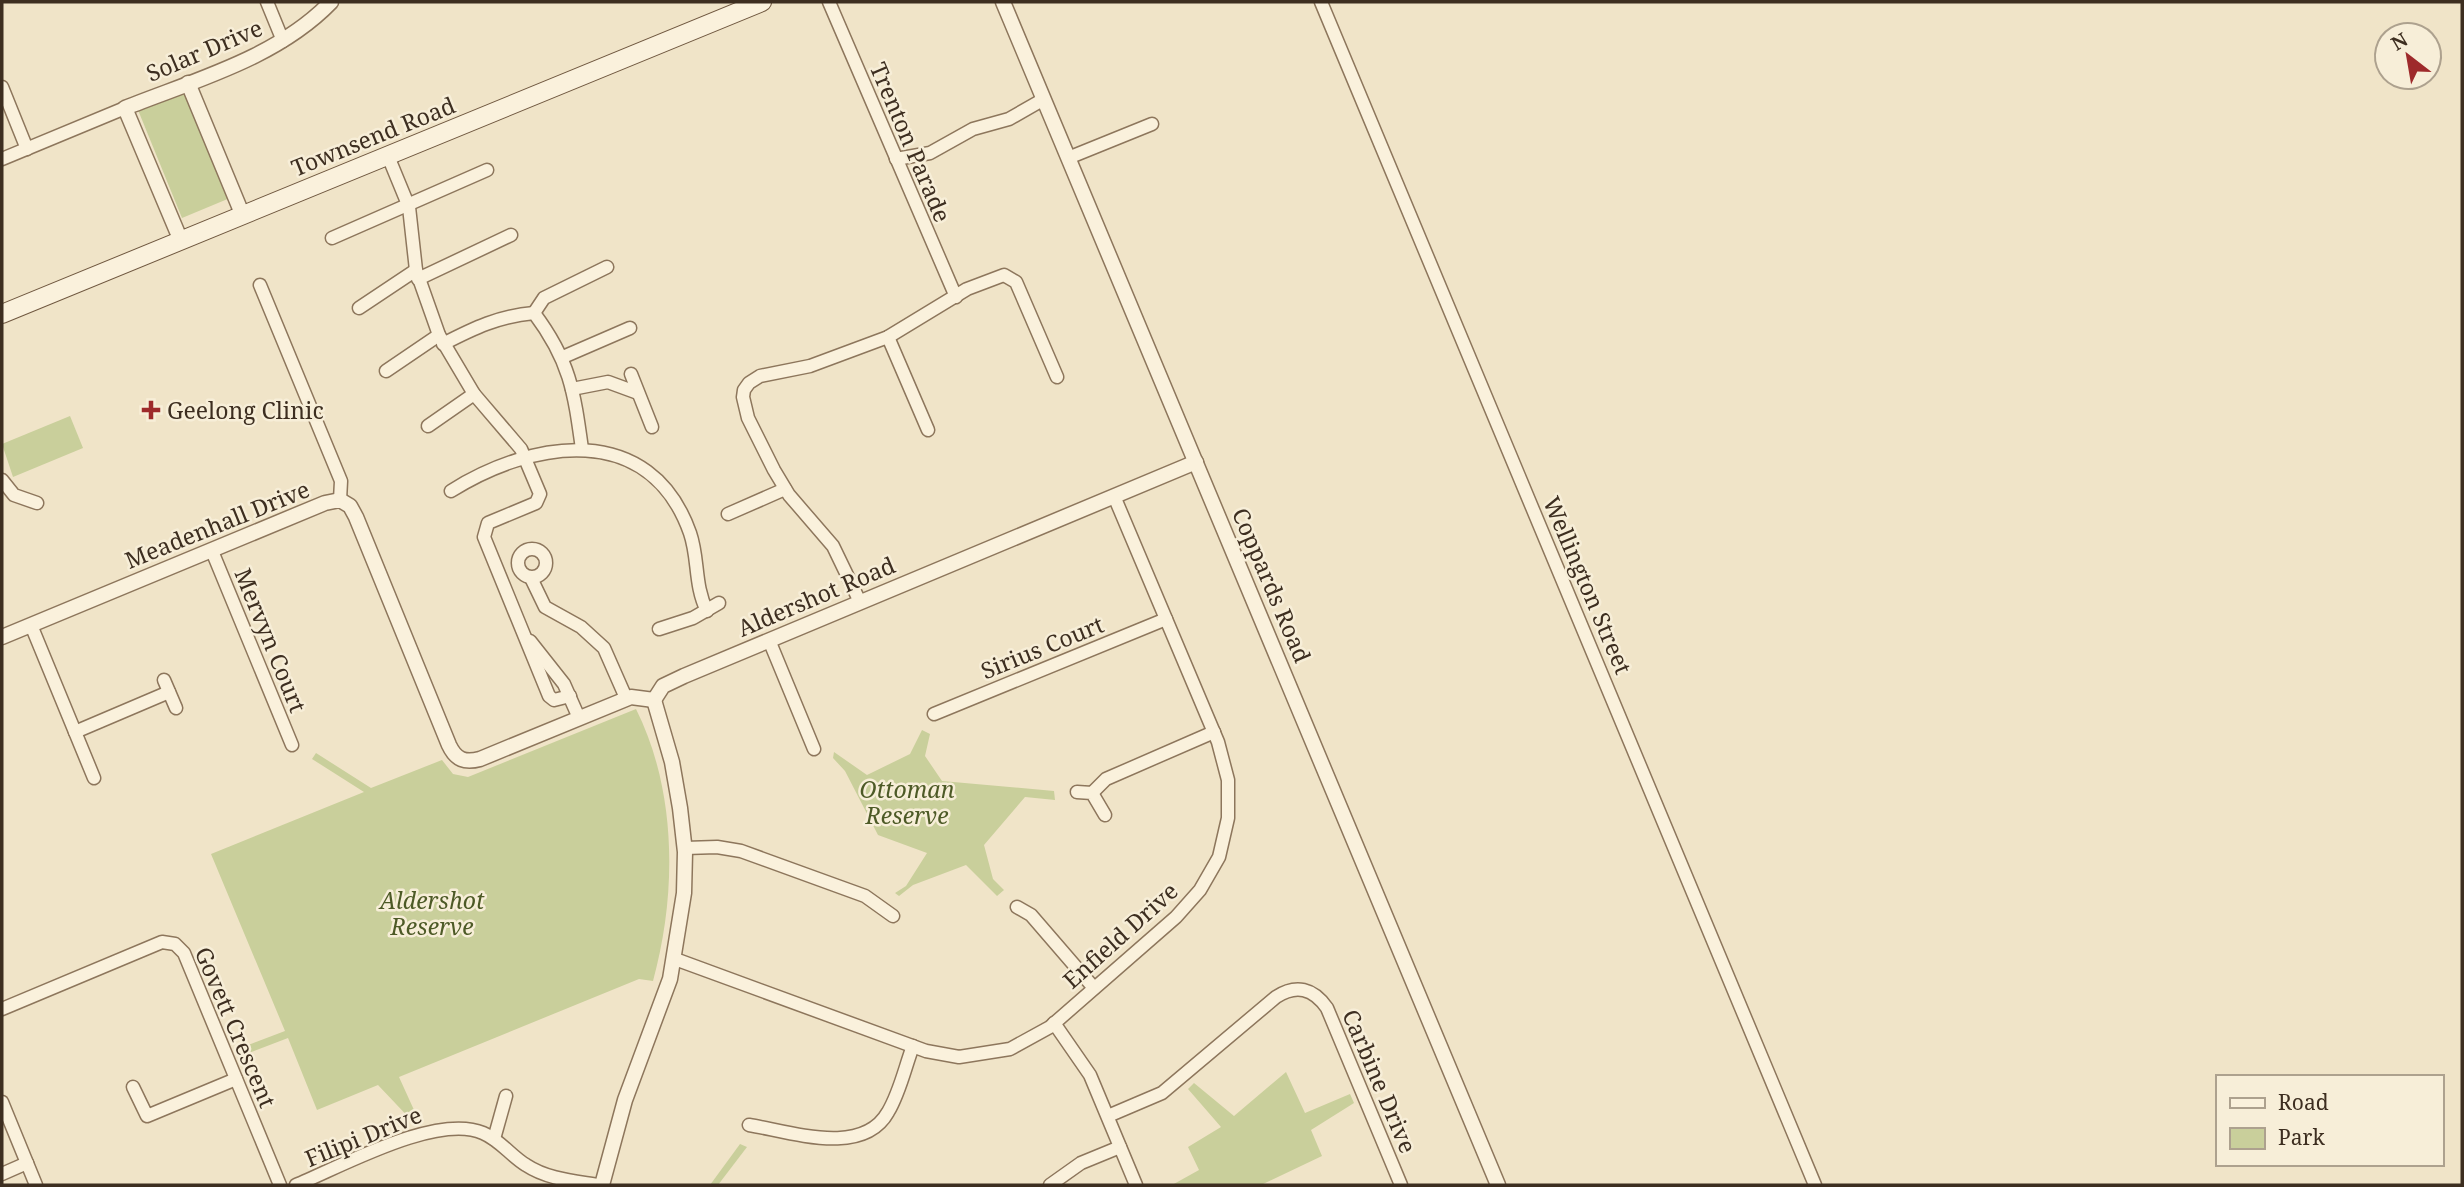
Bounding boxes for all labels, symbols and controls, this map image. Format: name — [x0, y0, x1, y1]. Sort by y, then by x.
street label: Solar Drive — [141, 11, 267, 89]
north arrow — [2373, 21, 2443, 91]
text: N — [2386, 26, 2412, 56]
street label: Trenton Parade — [863, 57, 959, 227]
street label: Townsend Road — [286, 89, 460, 183]
place label: Geelong Clinic — [167, 394, 324, 426]
marker: Geelong Clinic — [141, 400, 161, 420]
street label: Meadenhall Drive — [120, 472, 314, 576]
street label: Wellington Street — [1536, 491, 1640, 679]
street label: Coppards Road — [1225, 503, 1319, 667]
street label: Aldershot Road — [732, 548, 900, 644]
street label: Mervyn Court — [228, 563, 314, 717]
street label: Sirius Court — [976, 608, 1108, 686]
park label: Ottoman Reserve — [860, 773, 955, 831]
street label: Enfield Drive — [1056, 875, 1184, 995]
park label: Aldershot Reserve — [378, 884, 485, 942]
street label: Govett Crescent — [188, 942, 284, 1112]
street label: Carbine Drive — [1335, 1004, 1425, 1158]
legend — [2216, 1075, 2443, 1166]
text: Road — [2278, 1088, 2329, 1116]
street label: Filipi Drive — [300, 1098, 426, 1174]
text: Park — [2278, 1123, 2325, 1151]

